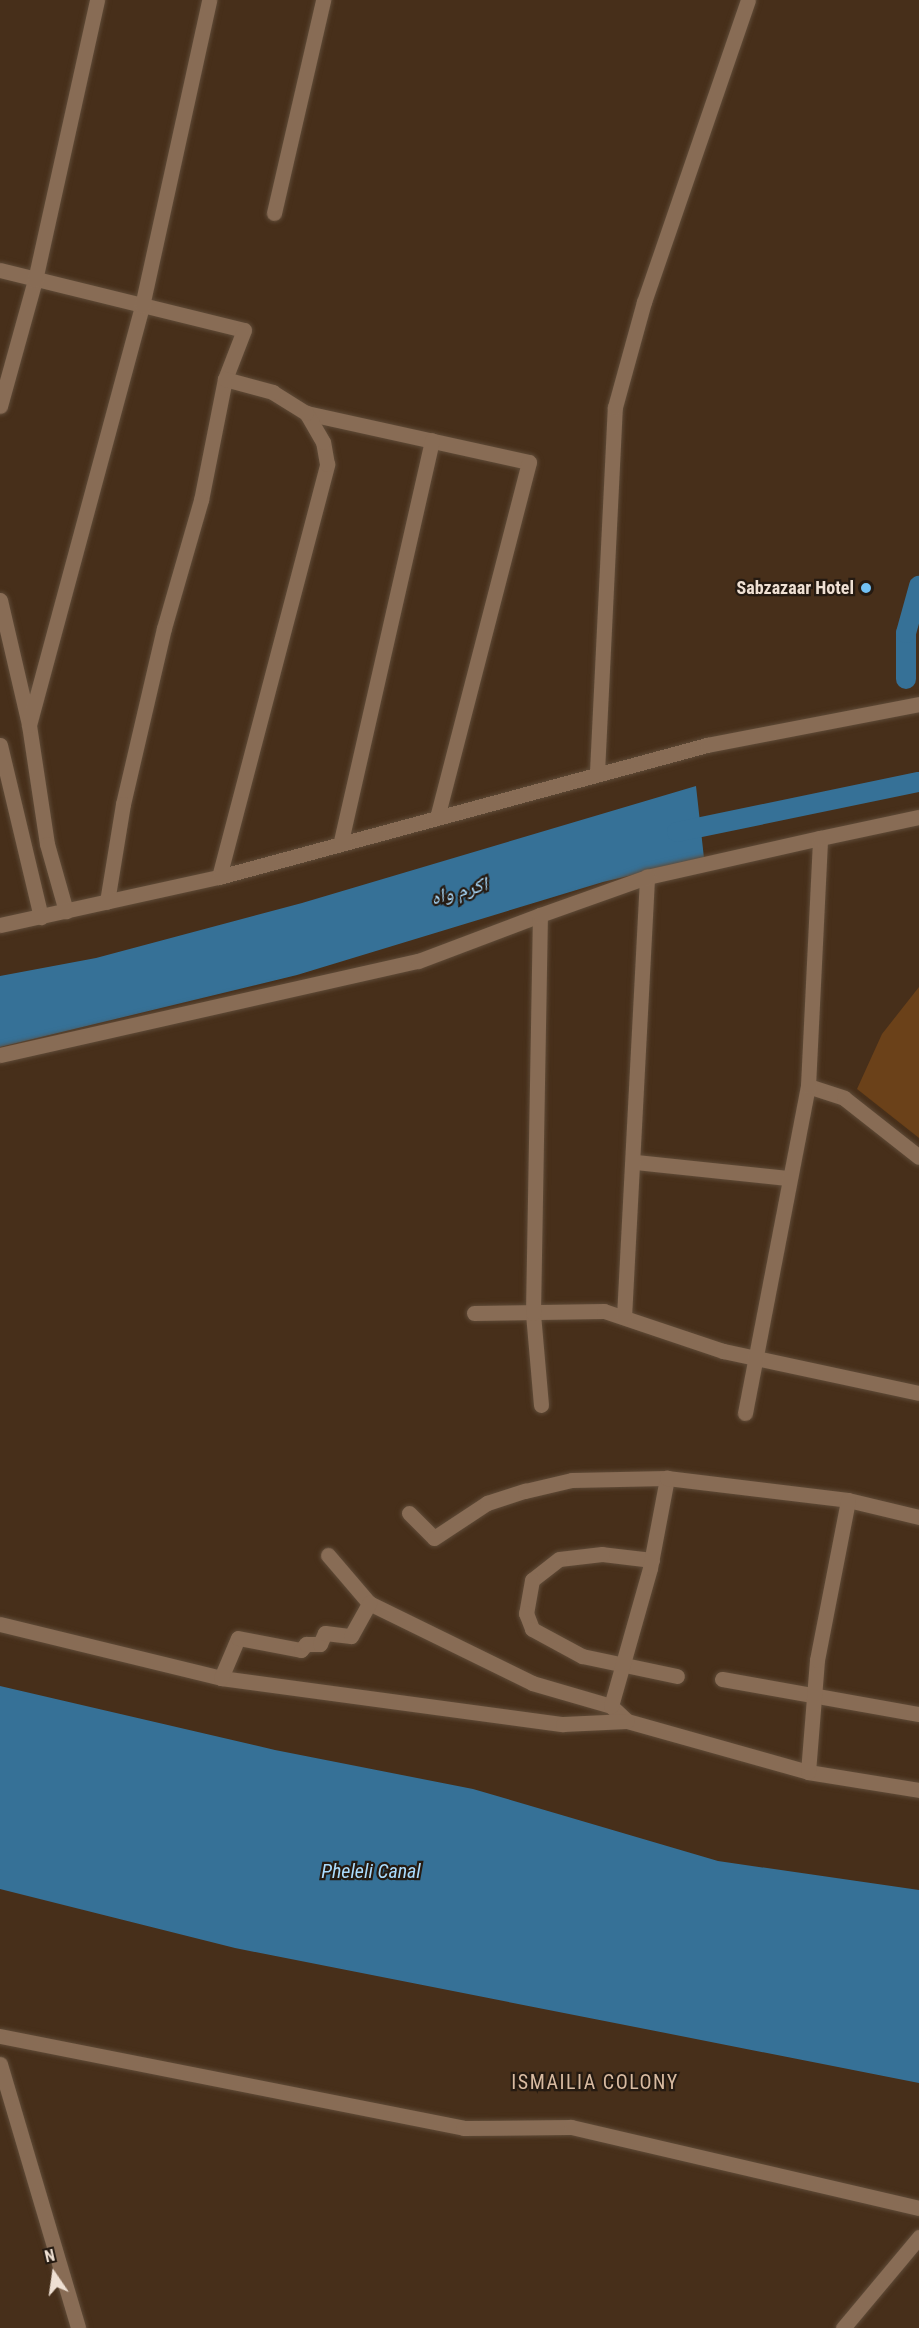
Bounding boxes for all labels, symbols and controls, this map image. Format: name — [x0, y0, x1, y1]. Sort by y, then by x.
place label: Sabzazaar Hotel — [737, 577, 854, 599]
marker: Sabzazaar Hotel — [859, 581, 873, 595]
water label: اکرم واہ — [428, 872, 490, 910]
water label: Pheleli Canal — [321, 1859, 421, 1883]
district label: ISMAILIA COLONY — [511, 2070, 679, 2094]
north arrow — [24, 2244, 84, 2304]
text: N — [43, 2246, 57, 2266]

